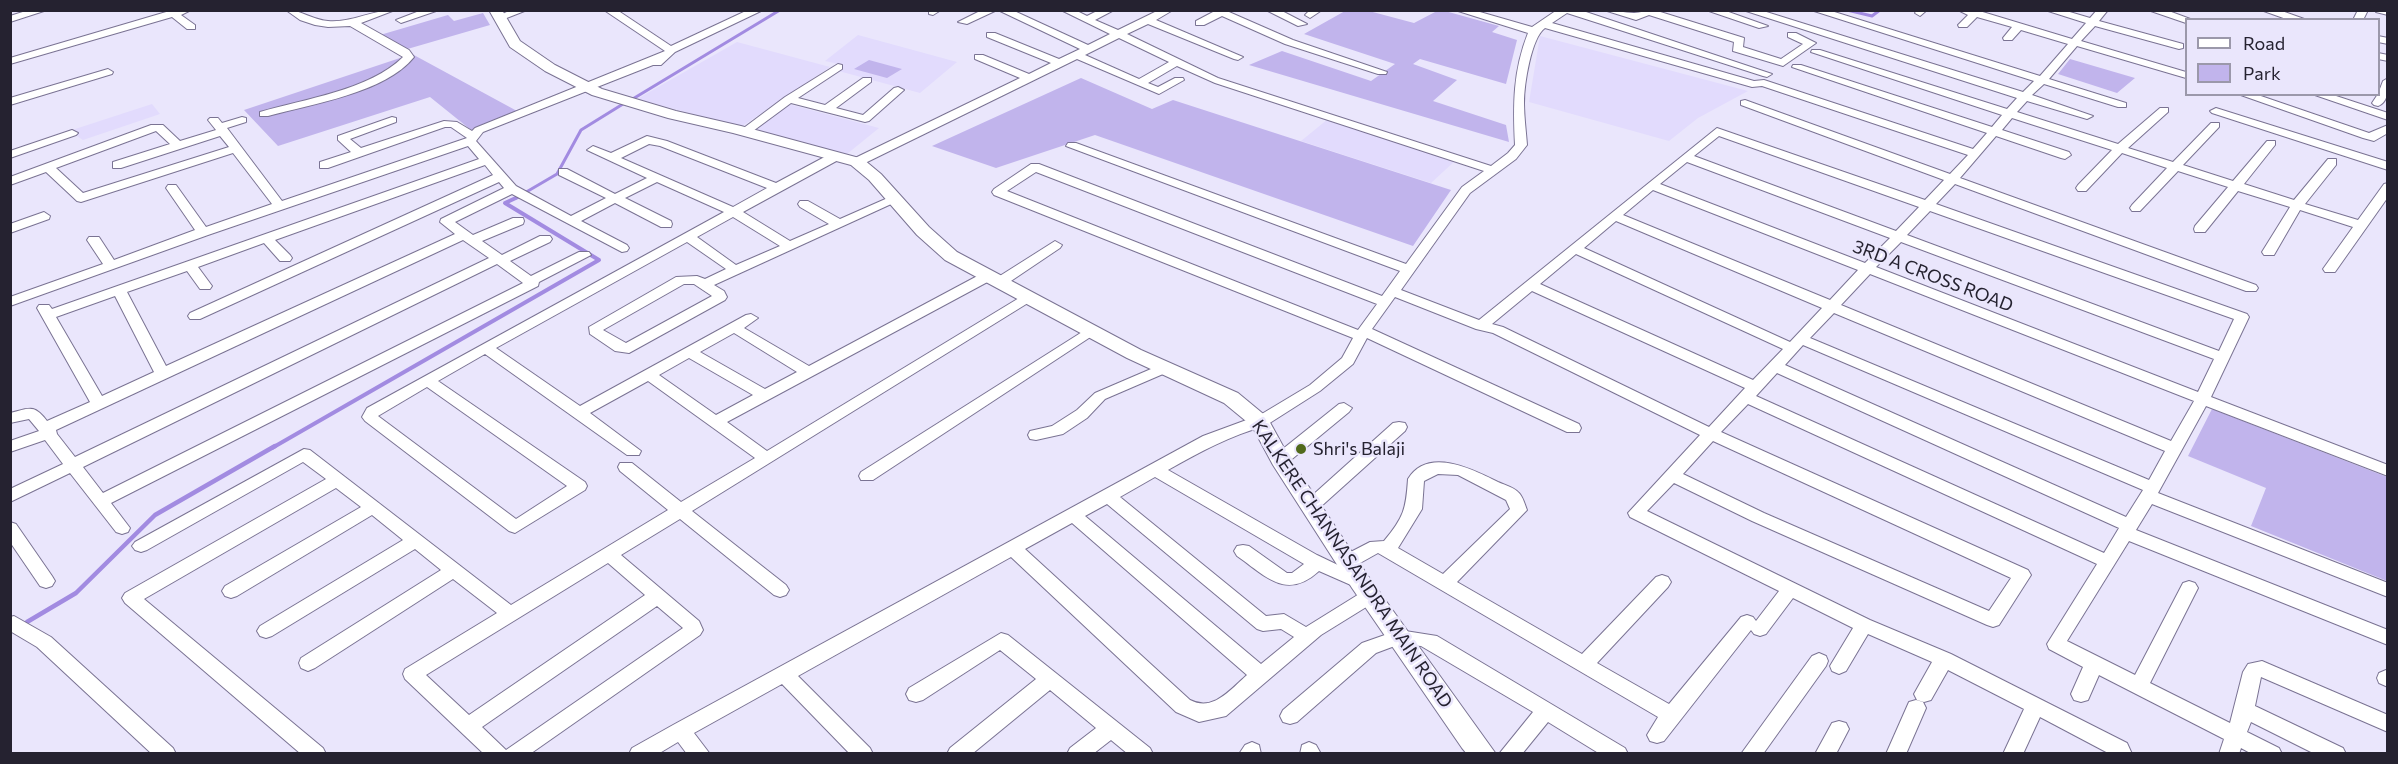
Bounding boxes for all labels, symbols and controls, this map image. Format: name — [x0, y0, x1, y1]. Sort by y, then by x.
legend — [2185, 18, 2380, 96]
text: Road — [2243, 32, 2285, 54]
text: Park — [2243, 62, 2281, 84]
street label: 3RD A CROSS ROAD — [1850, 235, 2016, 317]
street label: KALKERE CHANNASANDRA MAIN ROAD — [1247, 416, 1457, 712]
place label: Shri's Balaji — [1313, 438, 1405, 460]
marker: Shri's Balaji — [1294, 442, 1308, 456]

